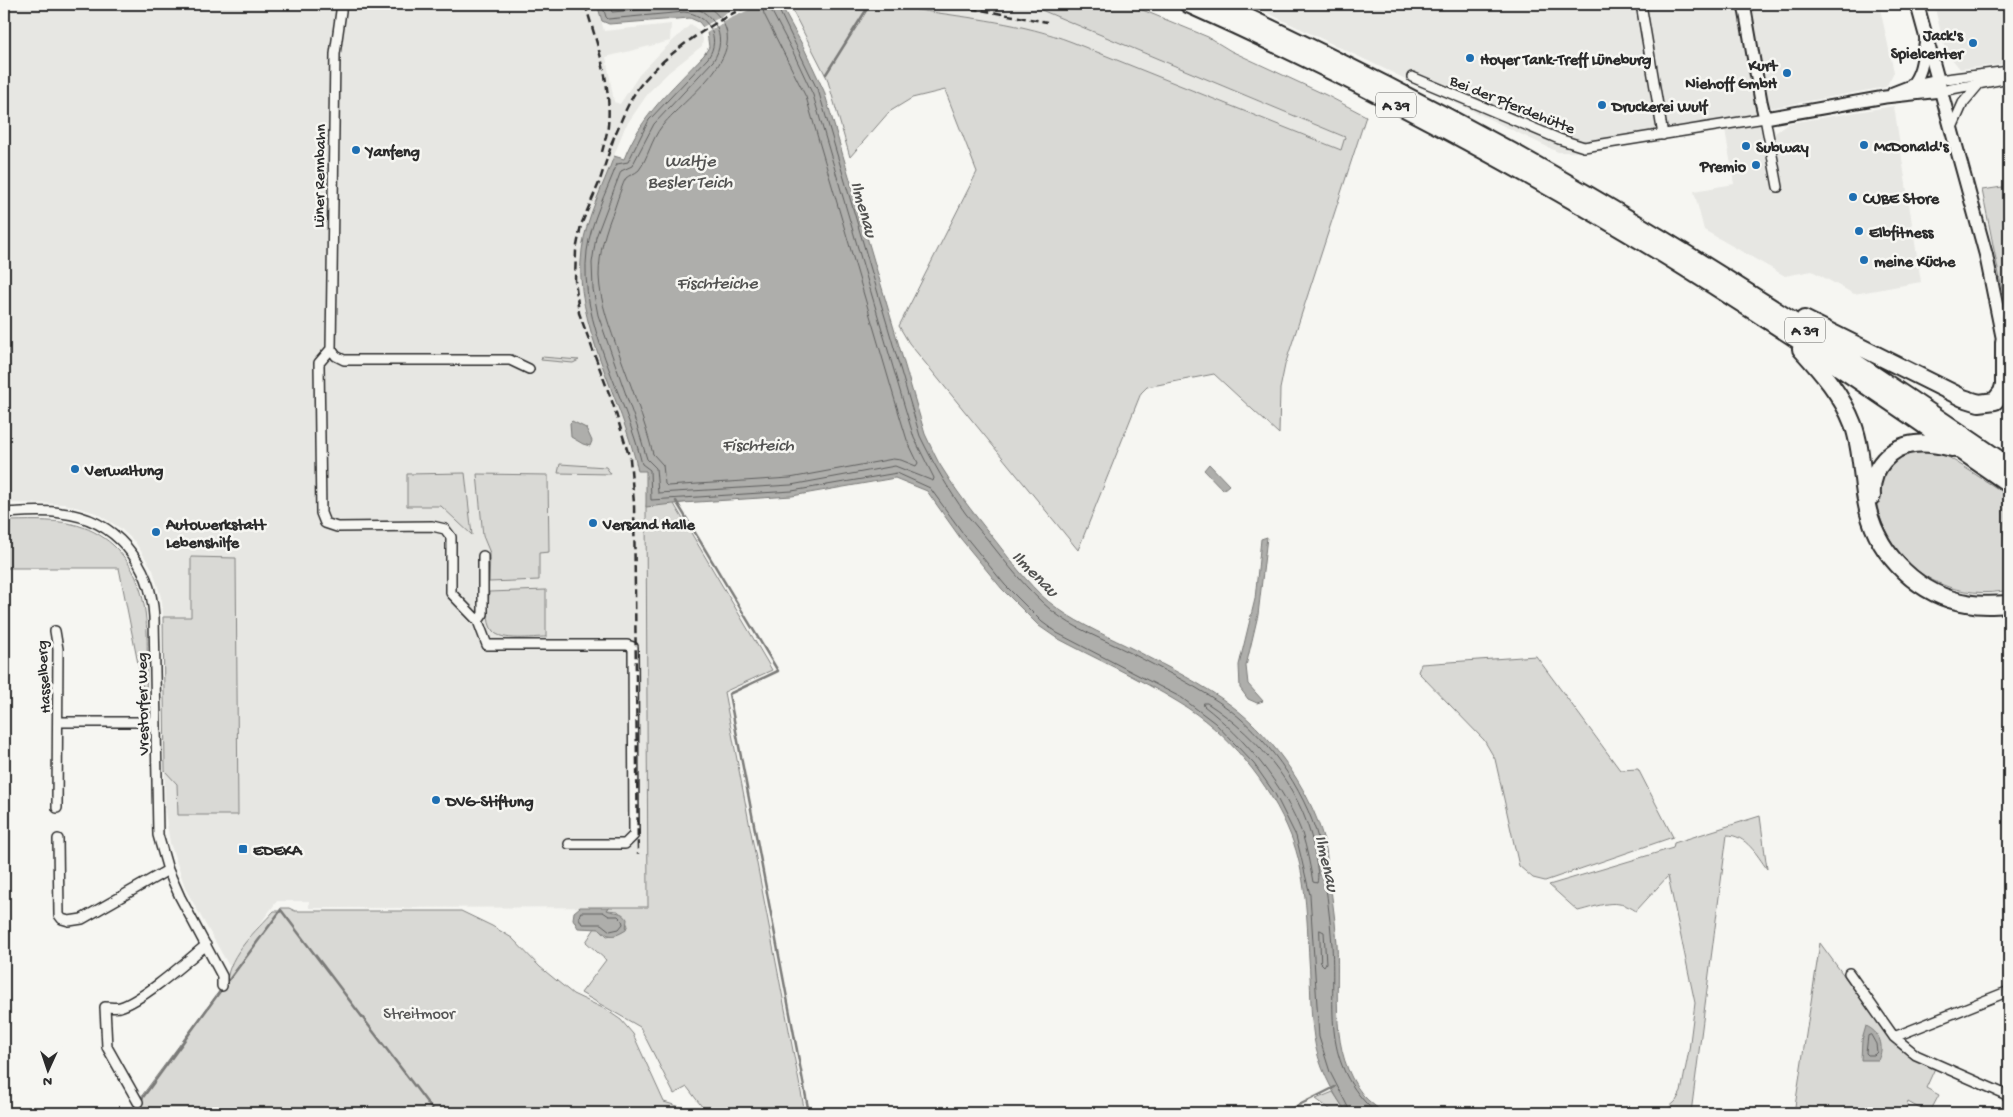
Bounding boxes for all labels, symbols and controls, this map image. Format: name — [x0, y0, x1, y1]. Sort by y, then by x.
place label: Jack's Spielcenter — [1891, 28, 1965, 65]
marker: Jack's Spielcenter — [1967, 37, 1979, 49]
place label: Hoyer Tank-Treff Lüneburg — [1480, 51, 1651, 71]
marker: Hoyer Tank-Treff Lüneburg — [1464, 52, 1476, 64]
place label: Kurt Niehoff GmbH — [1685, 58, 1778, 95]
marker: Kurt Niehoff GmbH — [1781, 67, 1793, 79]
street label: Bei der Pferdehütte — [1445, 72, 1578, 140]
road number: A 39 — [1376, 92, 1416, 118]
place label: Druckerei Wulf — [1610, 98, 1709, 118]
marker: Druckerei Wulf — [1596, 99, 1608, 111]
street label: Lüner Rennbahn — [311, 123, 332, 228]
marker: McDonald's — [1858, 139, 1870, 151]
place label: McDonald's — [1874, 139, 1950, 158]
marker: Subway — [1740, 140, 1752, 152]
place label: Subway — [1756, 140, 1809, 159]
place label: Yanfeng — [364, 143, 420, 163]
marker: Yanfeng — [350, 144, 362, 156]
water label: Waltje Besler Teich — [648, 152, 733, 194]
place label: Premio — [1699, 159, 1747, 178]
marker: Premio — [1750, 159, 1762, 171]
water label: Ilmenau — [845, 179, 881, 242]
marker: CUBE Store — [1847, 191, 1859, 203]
place label: CUBE Store — [1862, 191, 1940, 210]
place label: Elbfitness — [1869, 224, 1935, 244]
marker: Elbfitness — [1853, 225, 1865, 237]
marker: meine Küche — [1858, 254, 1870, 266]
place label: meine Küche — [1874, 254, 1956, 273]
water label: Fischteiche — [676, 274, 758, 295]
road number: A 39 — [1785, 318, 1825, 342]
water label: Fischteich — [722, 436, 794, 457]
marker: Verwaltung — [69, 463, 81, 475]
place label: Verwaltung — [84, 463, 163, 482]
place label: Autowerkstatt Lebenshilfe — [165, 517, 267, 554]
marker: Versand Halle — [587, 517, 599, 529]
place label: Versand Halle — [602, 517, 695, 536]
marker: Autowerkstatt Lebenshilfe — [150, 526, 162, 538]
water label: Ilmenau — [1007, 547, 1063, 604]
street label: Hasselberg — [34, 640, 57, 714]
street label: Vrestorfer Weg — [134, 652, 155, 756]
place label: DVG-Stiftung — [444, 793, 534, 813]
marker: DVG-Stiftung — [430, 794, 442, 806]
water label: Ilmenau — [1309, 833, 1343, 895]
marker: EDEKA — [237, 843, 249, 855]
place label: EDEKA — [253, 843, 303, 862]
park label: Streitmoor — [383, 1006, 456, 1025]
north arrow — [22, 1044, 72, 1094]
text: N — [42, 1072, 52, 1089]

